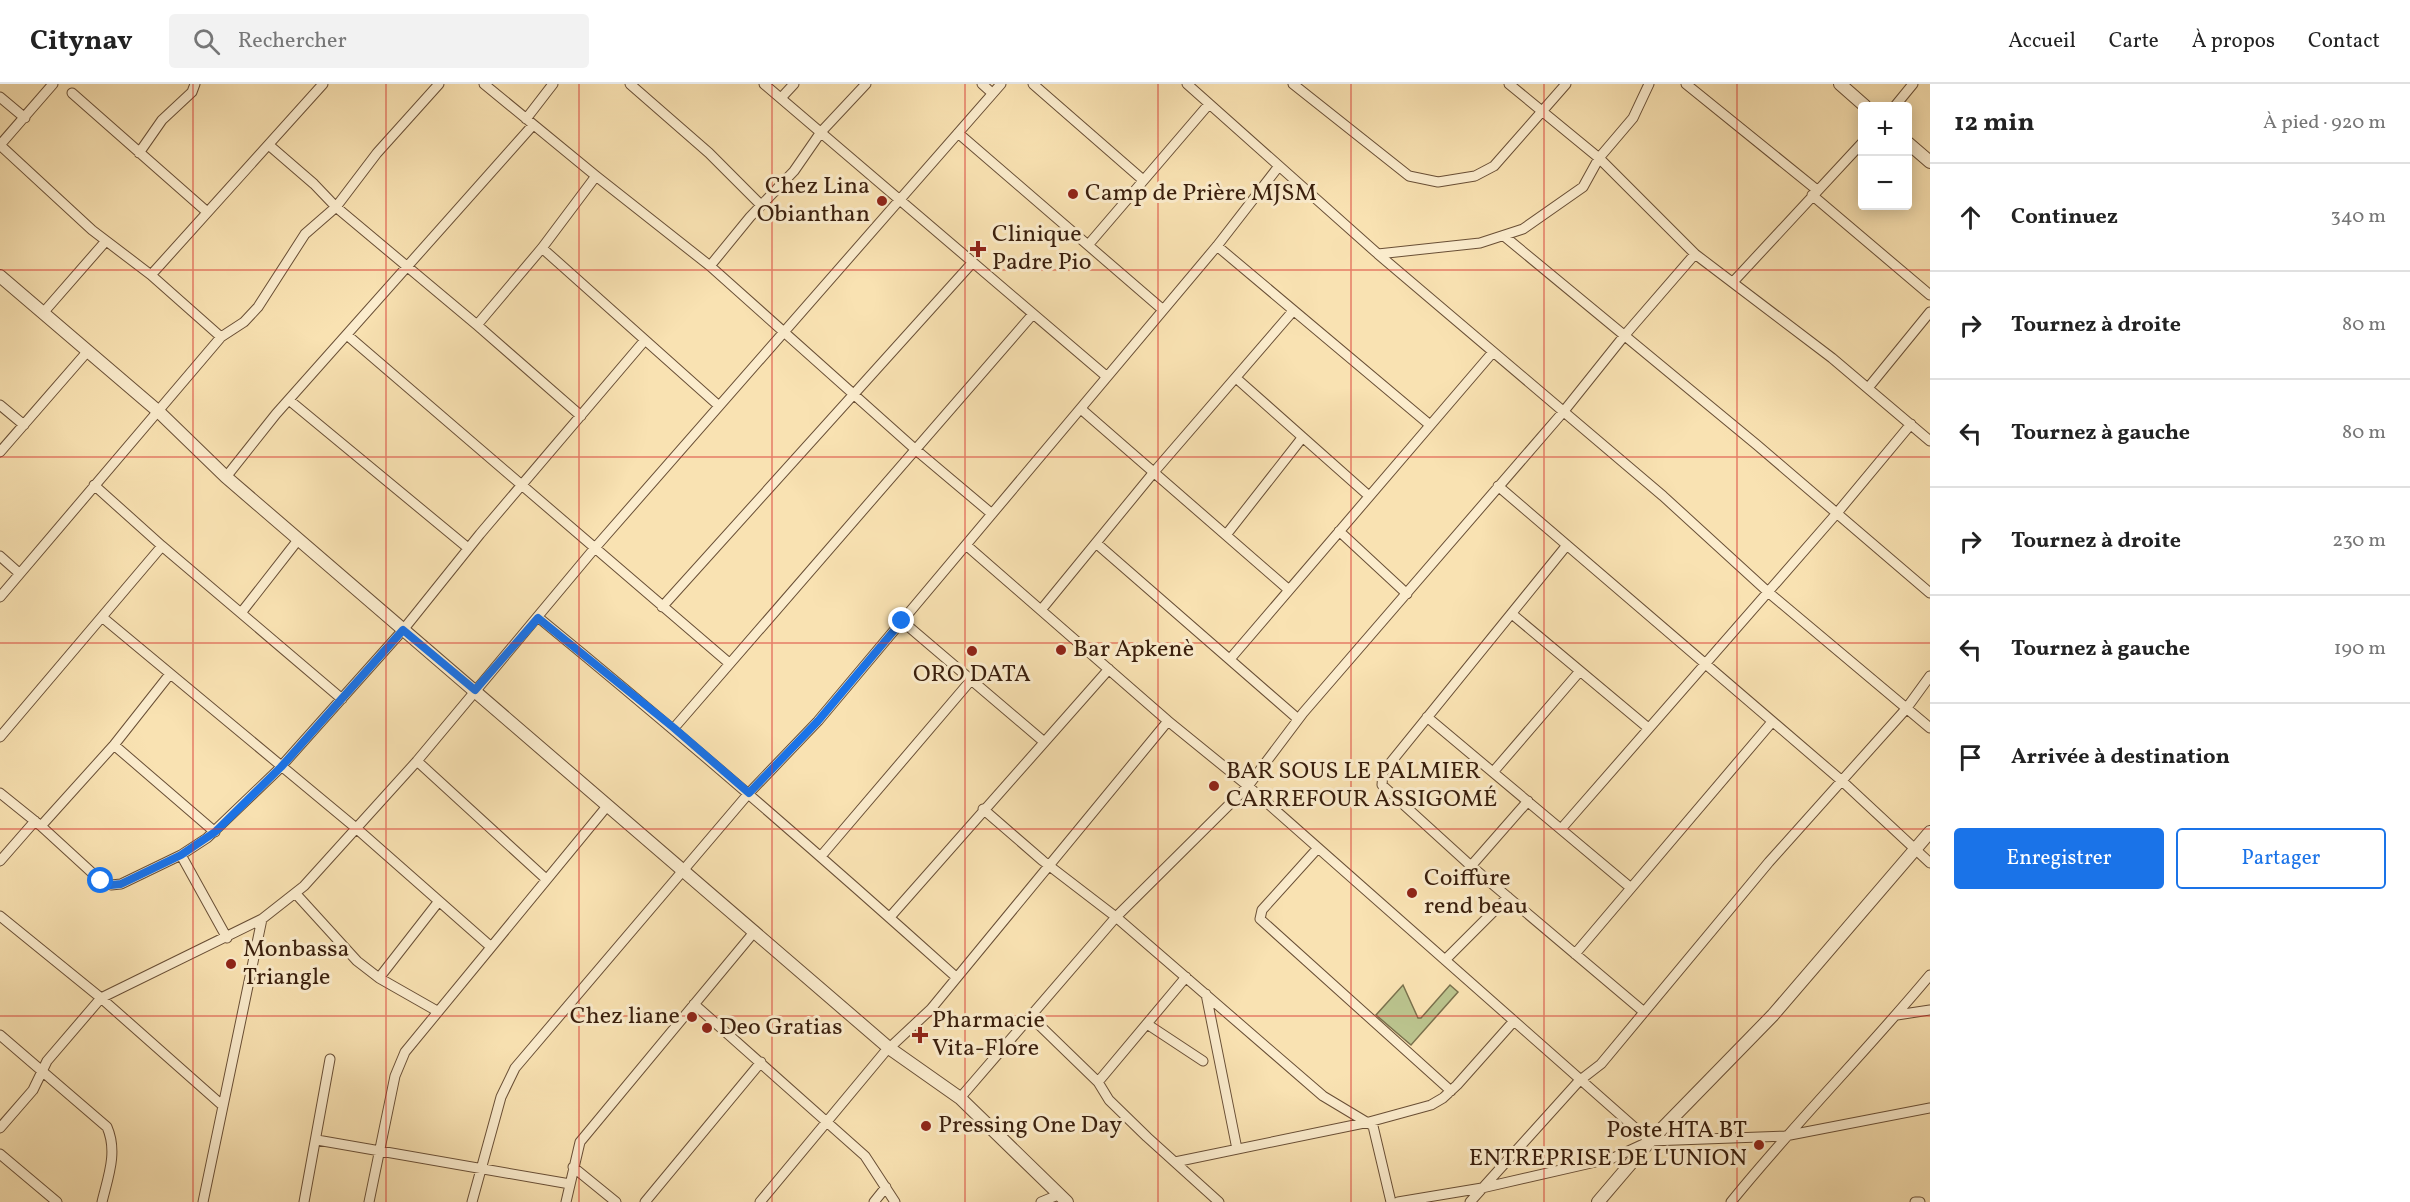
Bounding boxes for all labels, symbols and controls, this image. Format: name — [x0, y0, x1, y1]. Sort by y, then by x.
search box — [169, 14, 589, 68]
text: Citynav — [30, 22, 133, 61]
icon: search — [190, 25, 223, 58]
text: Rechercher — [238, 26, 347, 57]
text: Accueil — [2008, 27, 2076, 56]
text: Carte — [2109, 27, 2159, 56]
text: À propos — [2192, 27, 2275, 56]
text: Contact — [2308, 27, 2380, 56]
map controls — [1858, 102, 1912, 210]
button: + — [1858, 102, 1912, 156]
text: 12 min — [1954, 105, 2035, 141]
text: À pied · 920 m — [2263, 109, 2386, 137]
button: − — [1858, 156, 1912, 210]
place label: Chez Lina Obianthan — [757, 170, 870, 232]
place label: Camp de Prière MJSM — [1085, 177, 1317, 211]
marker: Camp de Prière MJSM — [1066, 187, 1080, 201]
marker: Chez Lina Obianthan — [875, 194, 889, 208]
icon: ahead — [1954, 201, 1987, 234]
text: Continuez — [2011, 202, 2118, 233]
text: 340 m — [2330, 203, 2386, 231]
place label: Clinique Padre Pio — [992, 218, 1092, 280]
marker: Clinique Padre Pio — [969, 240, 987, 258]
icon: right — [1954, 309, 1987, 342]
text: Tournez à droite — [2011, 310, 2181, 341]
text: 80 m — [2342, 311, 2386, 339]
icon: left — [1954, 417, 1987, 450]
text: Tournez à gauche — [2011, 418, 2190, 449]
text: 80 m — [2342, 419, 2386, 447]
icon: right — [1954, 525, 1987, 558]
text: Tournez à droite — [2011, 526, 2181, 557]
text: 230 m — [2332, 527, 2386, 555]
route end — [888, 607, 914, 633]
place label: Bar Apkenè — [1073, 633, 1194, 667]
icon: left — [1954, 633, 1987, 666]
text: Tournez à gauche — [2011, 634, 2190, 665]
text: 190 m — [2334, 635, 2386, 663]
marker: Bar Apkenè — [1054, 643, 1068, 657]
marker: ORO DATA — [965, 644, 979, 658]
place label: ORO DATA — [913, 658, 1031, 692]
icon: arrive — [1954, 741, 1987, 774]
text: Arrivée à destination — [2011, 742, 2230, 773]
place label: BAR SOUS LE PALMIER CARREFOUR ASSIGOMÉ — [1226, 755, 1498, 817]
marker: BAR SOUS LE PALMIER CARREFOUR ASSIGOMÉ — [1207, 779, 1221, 793]
button: Enregistrer — [1954, 828, 2164, 889]
button: Partager — [2176, 828, 2386, 889]
place label: Coiffure rend beau — [1424, 862, 1528, 924]
route start — [87, 867, 113, 893]
marker: Coiffure rend beau — [1405, 886, 1419, 900]
place label: Monbassa Triangle — [243, 933, 350, 995]
marker: Monbassa Triangle — [224, 957, 238, 971]
place label: Chez liane — [570, 1000, 680, 1034]
place label: Pharmacie Vita-Flore — [932, 1004, 1045, 1066]
marker: Chez liane — [685, 1010, 699, 1024]
place label: Deo Gratias — [719, 1011, 843, 1045]
marker: Deo Gratias — [700, 1021, 714, 1035]
marker: Pharmacie Vita-Flore — [913, 1028, 927, 1042]
place label: Pressing One Day — [938, 1109, 1122, 1143]
place label: Poste HTA BT ENTREPRISE DE L'UNION — [1469, 1114, 1747, 1176]
marker: Pressing One Day — [919, 1119, 933, 1133]
marker: Poste HTA BT ENTREPRISE DE L'UNION — [1752, 1138, 1766, 1152]

